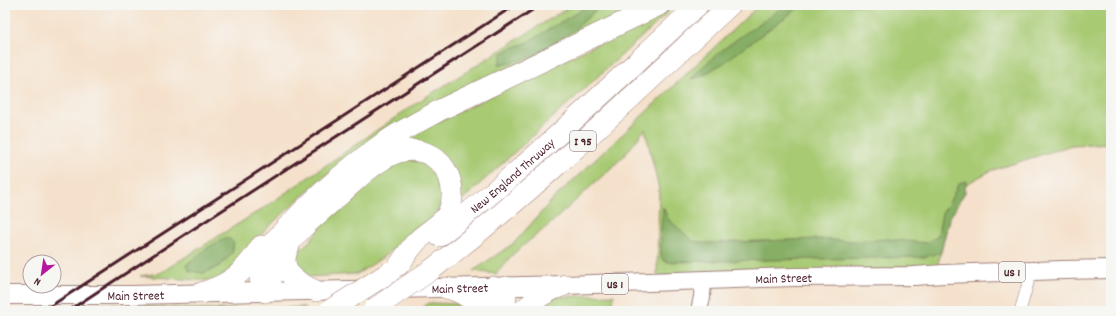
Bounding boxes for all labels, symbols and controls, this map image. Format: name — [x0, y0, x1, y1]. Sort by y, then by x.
road number: I 95 — [570, 131, 596, 151]
street label: New England Thruway — [467, 134, 561, 219]
north arrow — [22, 254, 62, 294]
road number: US 1 — [999, 262, 1025, 282]
street label: Main Street — [755, 270, 812, 290]
text: N — [31, 272, 44, 289]
road number: US 1 — [602, 274, 628, 294]
street label: Main Street — [431, 280, 489, 300]
street label: Main Street — [108, 287, 165, 307]

